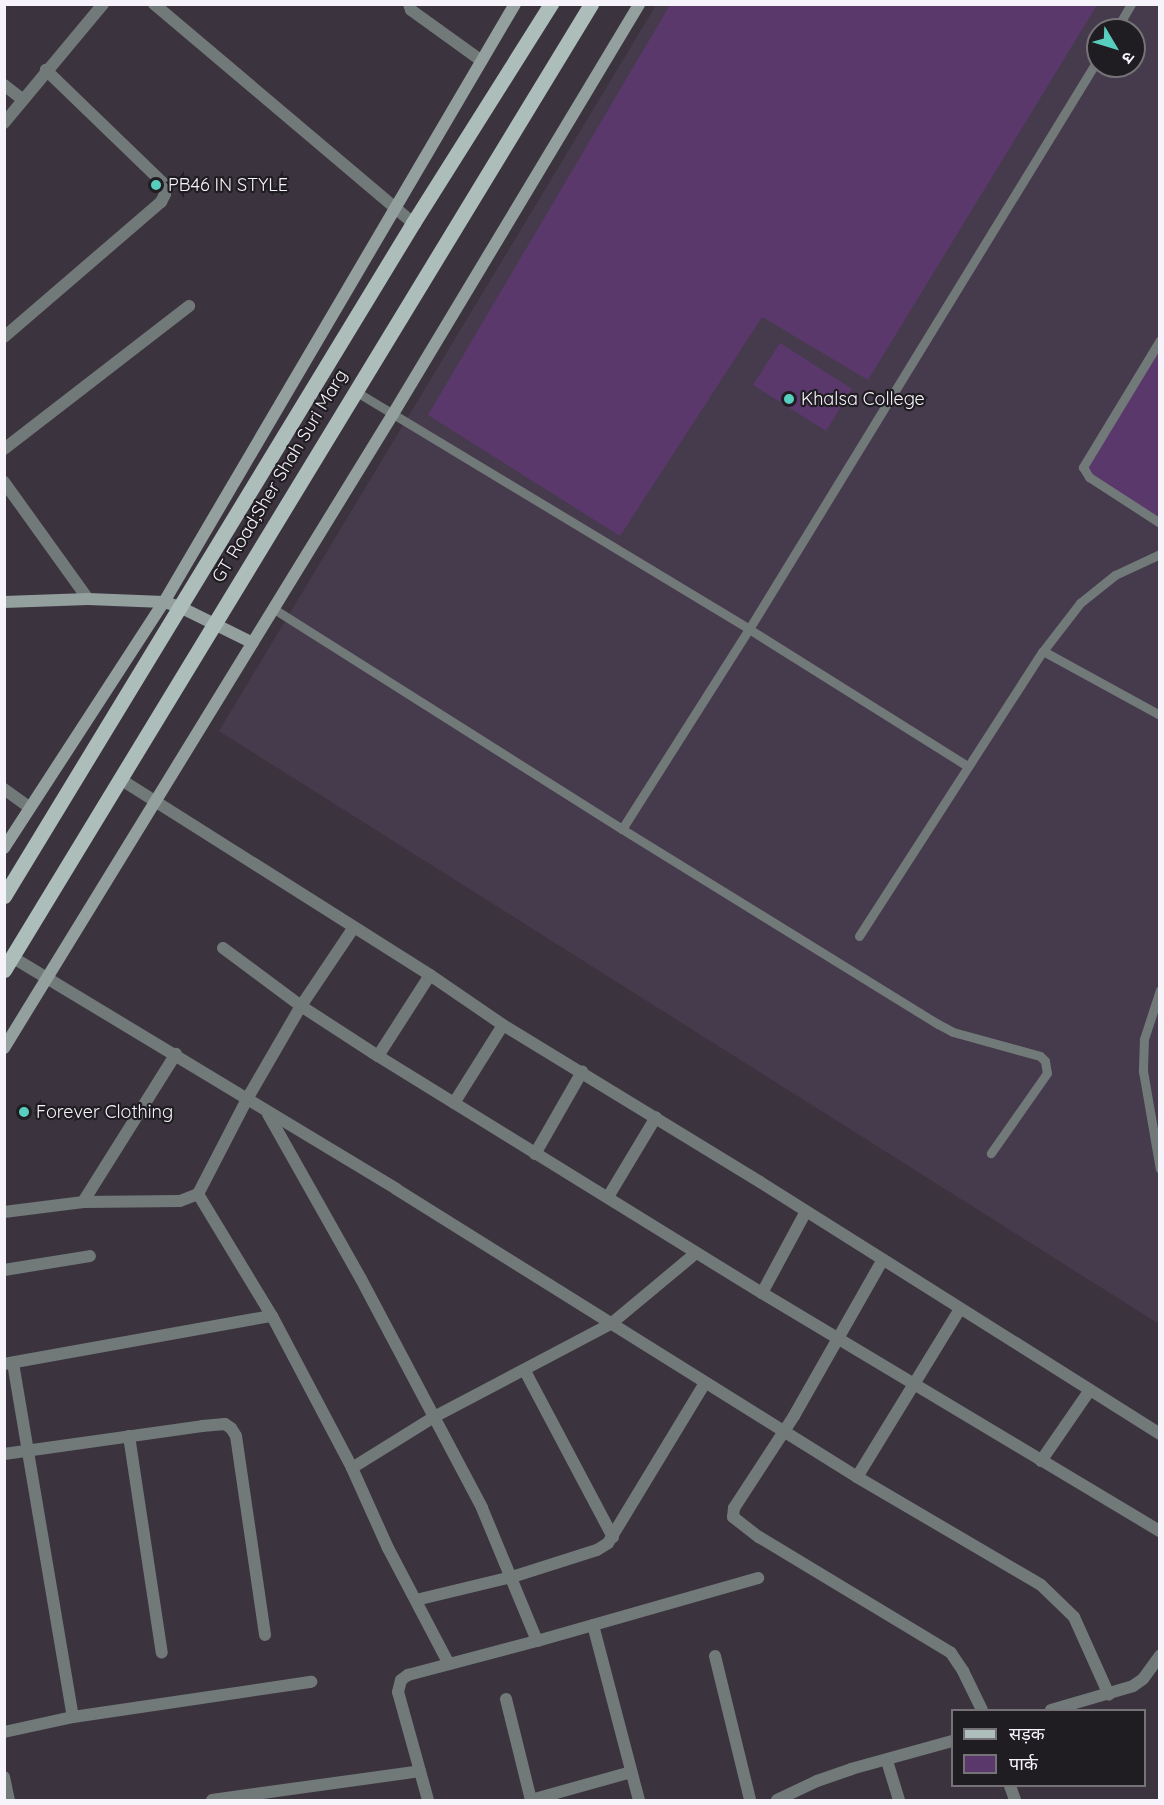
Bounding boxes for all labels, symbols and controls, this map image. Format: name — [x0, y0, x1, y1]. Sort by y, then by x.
north arrow — [1086, 18, 1146, 78]
text: उ — [1118, 48, 1139, 68]
place label: PB46 IN STYLE — [168, 174, 288, 196]
marker: PB46 IN STYLE — [149, 178, 163, 192]
street label: GT Road;Sher Shah Suri Marg — [208, 366, 352, 586]
place label: Khalsa College — [801, 388, 925, 410]
marker: Khalsa College — [782, 392, 796, 406]
place label: Forever Clothing — [36, 1101, 173, 1123]
marker: Forever Clothing — [17, 1105, 31, 1119]
legend — [951, 1709, 1146, 1787]
text: सड़क — [1009, 1722, 1045, 1745]
text: पार्क — [1009, 1752, 1038, 1775]

